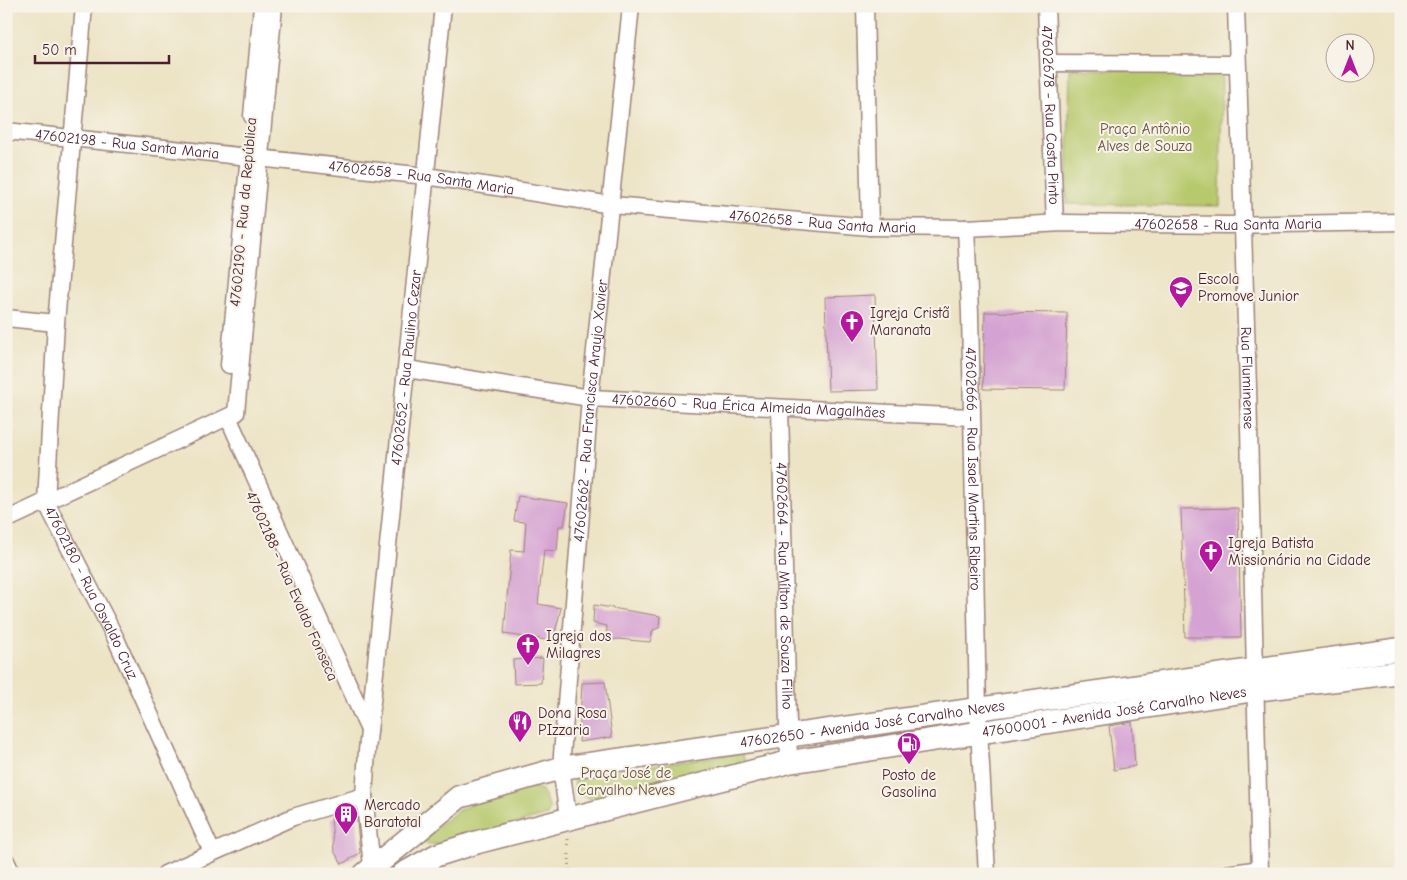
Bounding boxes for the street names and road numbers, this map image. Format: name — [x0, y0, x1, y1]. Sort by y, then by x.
street label: 47602678 - Rua Costa Pinto — [1038, 25, 1063, 205]
street label: 47602190 - Rua da República — [226, 117, 260, 307]
street label: 47602198 - Rua Santa Maria — [34, 125, 220, 163]
street label: 47602658 - Rua Santa Maria — [328, 157, 516, 199]
street label: 47602658 - Rua Santa Maria — [729, 206, 916, 236]
street label: 47602658 - Rua Santa Maria — [1135, 214, 1322, 234]
street label: 47602652 - Rua Paulino Cezar — [387, 269, 425, 466]
street label: 47602662 - Rua Francisca Araujo Xavier — [570, 278, 611, 543]
street label: Rua Fluminense — [1237, 326, 1258, 430]
street label: 47602666 - Rua Isael Martins Ribeiro — [962, 347, 985, 591]
street label: 47602660 - Rua Érica Almeida Magalhães — [611, 390, 886, 422]
street label: 47602664 - Rua Mílton de Souza Filho — [772, 462, 797, 710]
street label: 47602188 - Rua Evaldo Fonseca — [242, 488, 342, 684]
street label: 47602180 - Rua Osvaldo Cruz — [41, 503, 142, 682]
street label: 47600001 - Avenida José Carvalho Neves — [981, 682, 1247, 741]
street label: 47602650 - Avenida José Carvalho Neves — [739, 696, 1006, 752]

